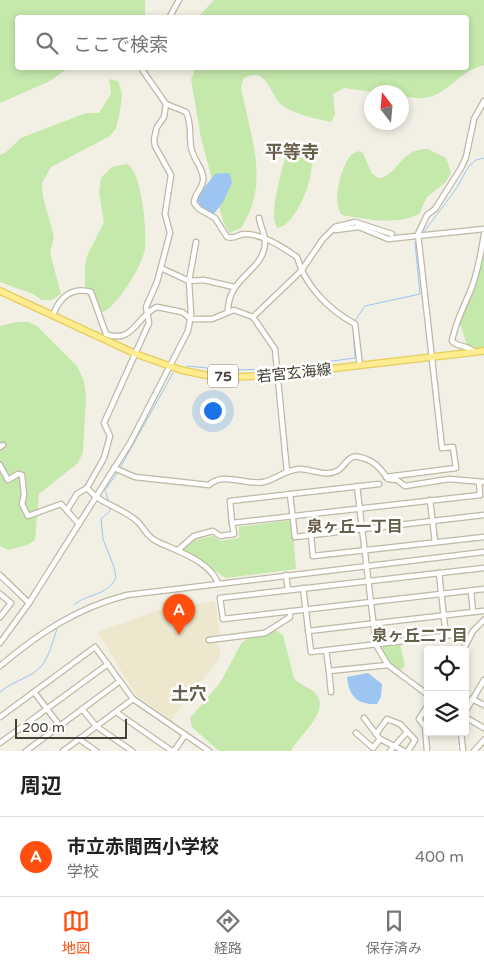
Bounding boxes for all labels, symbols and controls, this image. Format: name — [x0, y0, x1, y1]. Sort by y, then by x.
search box — [15, 15, 469, 70]
icon: search — [33, 29, 61, 57]
text: ここで検索 — [73, 34, 168, 56]
north arrow — [364, 85, 409, 130]
district label: 平等寺 — [265, 141, 319, 163]
street label: 若宮玄海線 — [256, 360, 332, 386]
road number: 75 — [208, 364, 238, 388]
your location — [200, 398, 226, 424]
district label: 泉ヶ丘一丁目 — [307, 517, 403, 537]
pin: A — [163, 594, 195, 635]
district label: 泉ヶ丘二丁目 — [372, 626, 468, 646]
map controls — [424, 646, 469, 736]
button: locate — [424, 646, 469, 691]
district label: 土穴 — [171, 683, 207, 705]
button: layers — [424, 691, 469, 736]
scale bar — [15, 716, 128, 739]
text: 200 m — [22, 719, 65, 736]
text: 周辺 — [20, 774, 62, 799]
text: 市立赤間西小学校 — [67, 836, 219, 858]
text: A — [30, 847, 42, 867]
text: 400 m — [415, 847, 464, 867]
text: 学校 — [67, 862, 99, 882]
tab: 地図 — [62, 907, 90, 957]
tab: 経路 — [214, 907, 242, 957]
tab: 保存済み — [366, 907, 422, 957]

